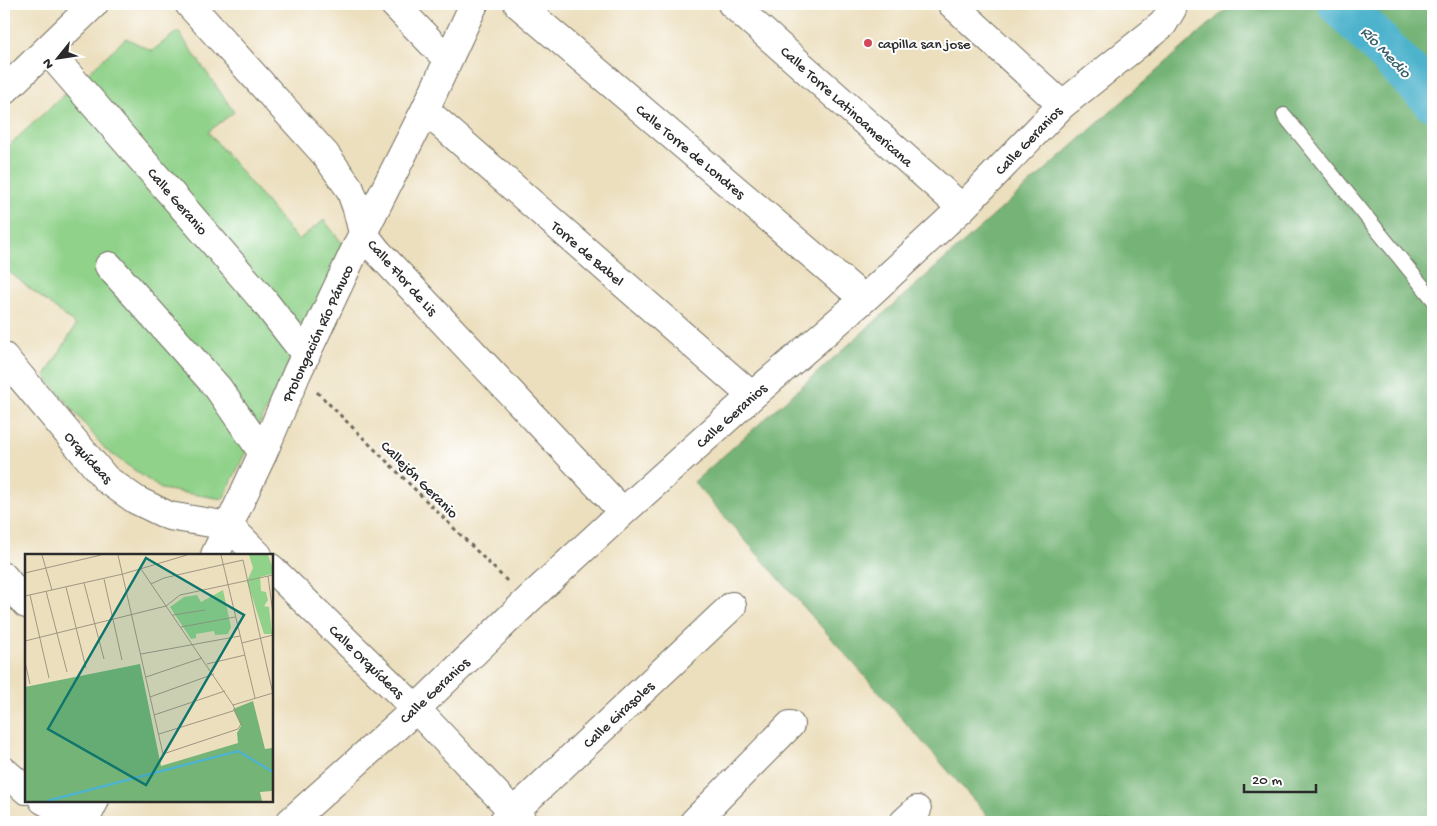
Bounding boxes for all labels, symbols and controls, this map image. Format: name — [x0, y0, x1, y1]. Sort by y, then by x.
water label: Río Medio — [1355, 24, 1414, 84]
north arrow — [32, 32, 82, 82]
place label: capilla san jose — [878, 36, 971, 54]
marker: capilla san jose — [862, 37, 874, 49]
street label: Calle Torre Latinoamericana — [776, 43, 916, 172]
text: N — [39, 55, 59, 71]
street label: Calle Torre de Londres — [631, 101, 749, 204]
street label: Calle Geranios — [992, 103, 1067, 180]
street label: Calle Geranio — [142, 165, 211, 240]
street label: Torre de Babel — [546, 217, 627, 291]
street label: Calle Flor de Lis — [363, 237, 441, 321]
street label: Prolongación Río Pánuco — [279, 262, 359, 406]
street label: Calle Geranios — [693, 380, 772, 453]
street label: Orquídeas — [59, 429, 116, 488]
street label: Callejón Geranio — [376, 438, 461, 523]
inset map — [25, 554, 272, 801]
street label: Calle Orquídeas — [324, 622, 408, 703]
street label: Calle Geranios — [397, 654, 474, 728]
street label: Calle Girasoles — [580, 678, 659, 753]
scale bar — [1244, 761, 1317, 793]
text: 20 m — [1252, 772, 1282, 790]

